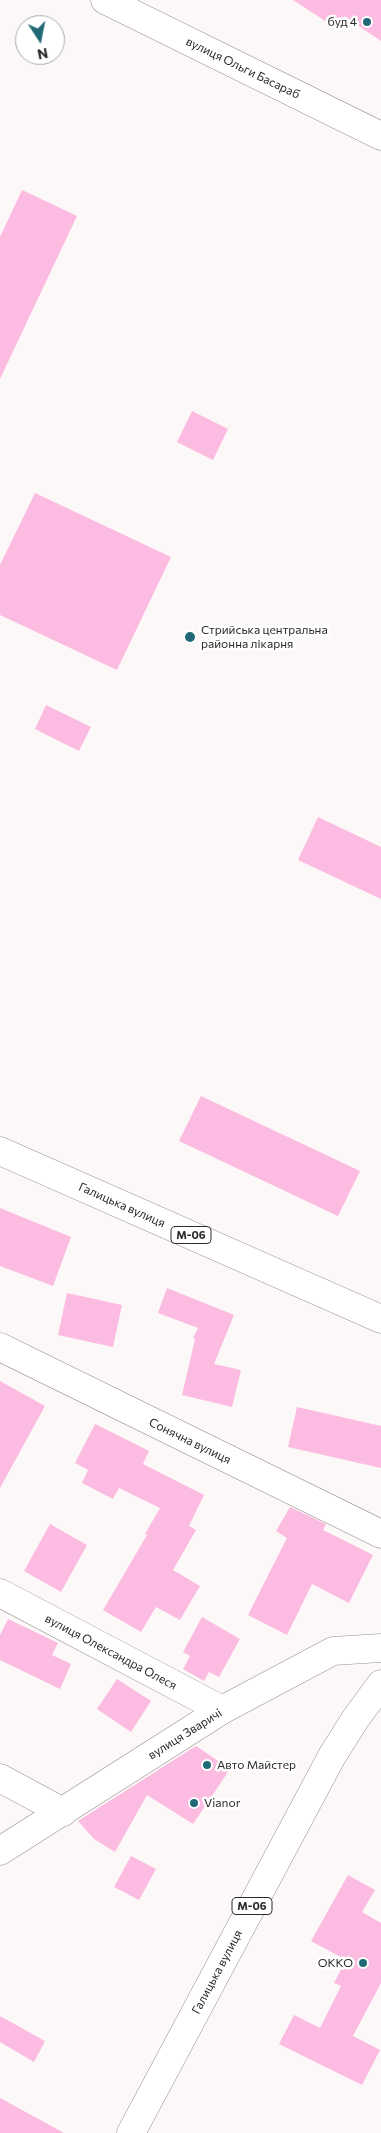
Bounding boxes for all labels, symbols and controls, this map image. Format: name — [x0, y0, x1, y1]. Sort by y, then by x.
north arrow — [15, 15, 65, 65]
place label: буд 4 — [328, 15, 357, 29]
marker: буд 4 — [361, 16, 373, 28]
street label: вулиця Ольги Басараб — [184, 34, 302, 102]
text: N — [36, 45, 50, 64]
place label: Стрийська центральна районна лікарня — [201, 623, 328, 651]
marker: Стрийська центральна районна лікарня — [183, 630, 197, 644]
street label: Галицька вулиця — [77, 1179, 167, 1231]
road number: М-06 — [171, 1226, 211, 1244]
street label: Сонячна вулиця — [147, 1415, 233, 1467]
street label: вулиця Олександра Олеся — [43, 1611, 179, 1693]
street label: вулиця Зваричі — [145, 1706, 225, 1762]
place label: Авто Майстер — [217, 1758, 296, 1772]
marker: Авто Майстер — [201, 1759, 213, 1771]
place label: Vianor — [204, 1796, 240, 1810]
marker: Vianor — [188, 1797, 200, 1809]
road number: М-06 — [232, 1898, 272, 1914]
street label: Галицька вулиця — [189, 1928, 245, 2016]
place label: ОККО — [318, 1956, 353, 1970]
marker: ОККО — [357, 1957, 369, 1969]

